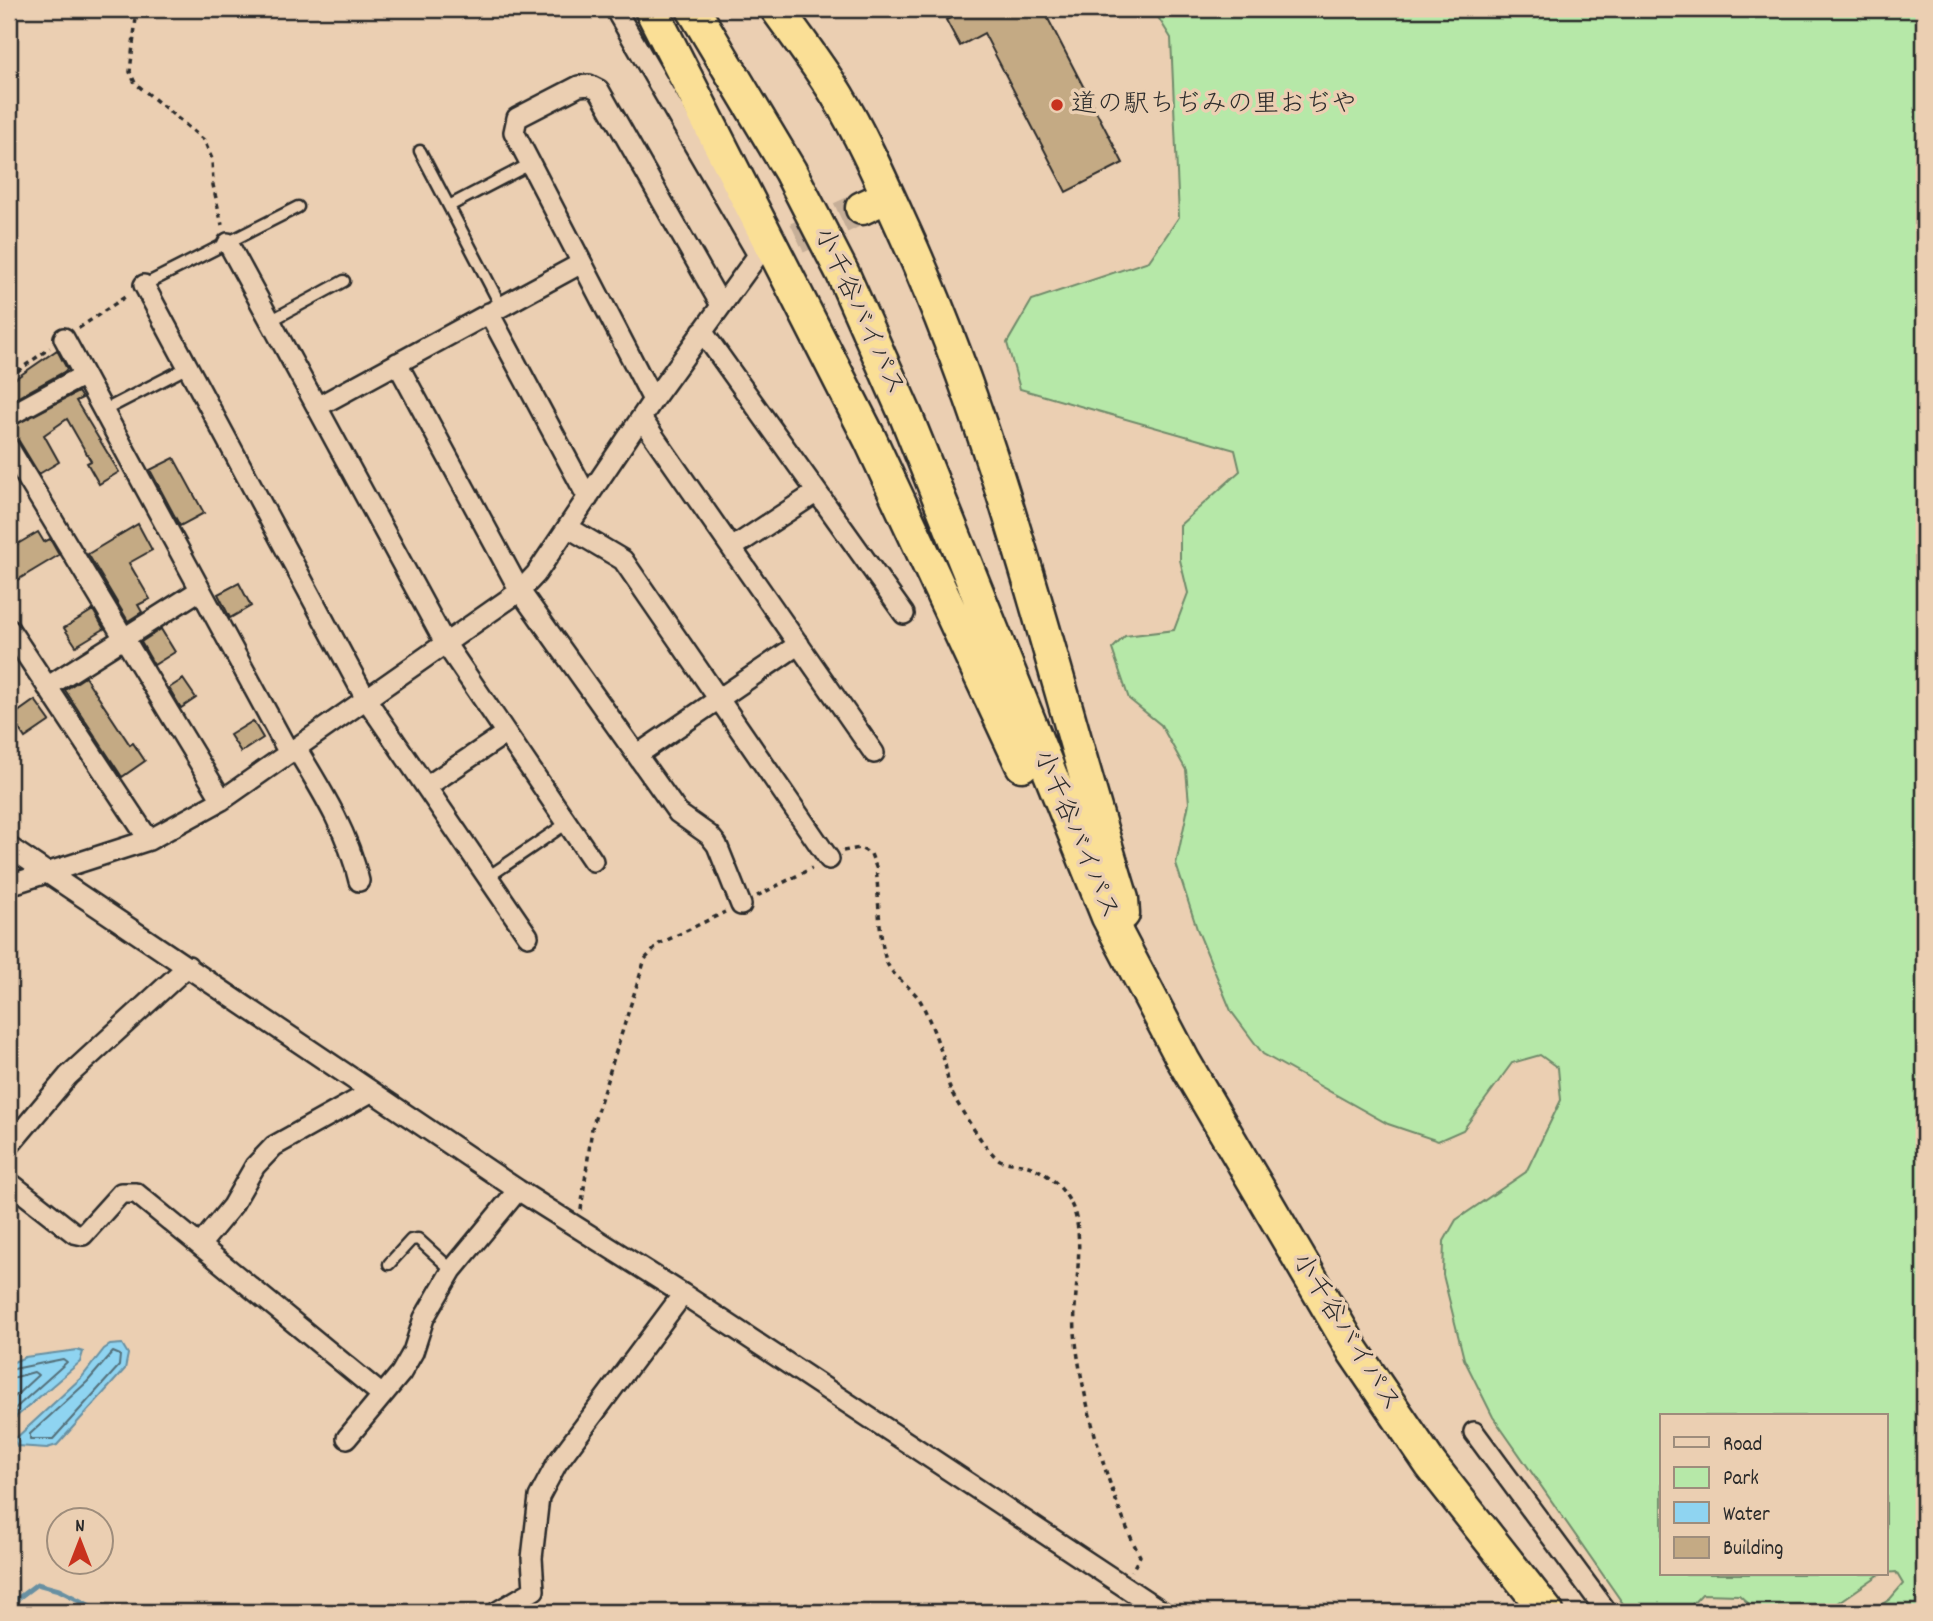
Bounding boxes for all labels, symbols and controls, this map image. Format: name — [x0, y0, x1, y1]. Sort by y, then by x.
place label: 道の駅ちぢみの里おぢや — [1071, 87, 1357, 124]
marker: 道の駅ちぢみの里おぢや — [1049, 97, 1065, 113]
street label: 小千谷バイパス — [803, 222, 913, 402]
street label: 小千谷バイパス — [1023, 744, 1127, 926]
street label: 小千谷バイパス — [1281, 1246, 1409, 1420]
legend — [1660, 1414, 1888, 1576]
text: Road — [1723, 1431, 1762, 1461]
text: Park — [1723, 1465, 1759, 1495]
text: Water — [1723, 1501, 1770, 1531]
north arrow — [46, 1506, 116, 1576]
text: N — [75, 1514, 85, 1541]
text: Building — [1723, 1535, 1783, 1565]

